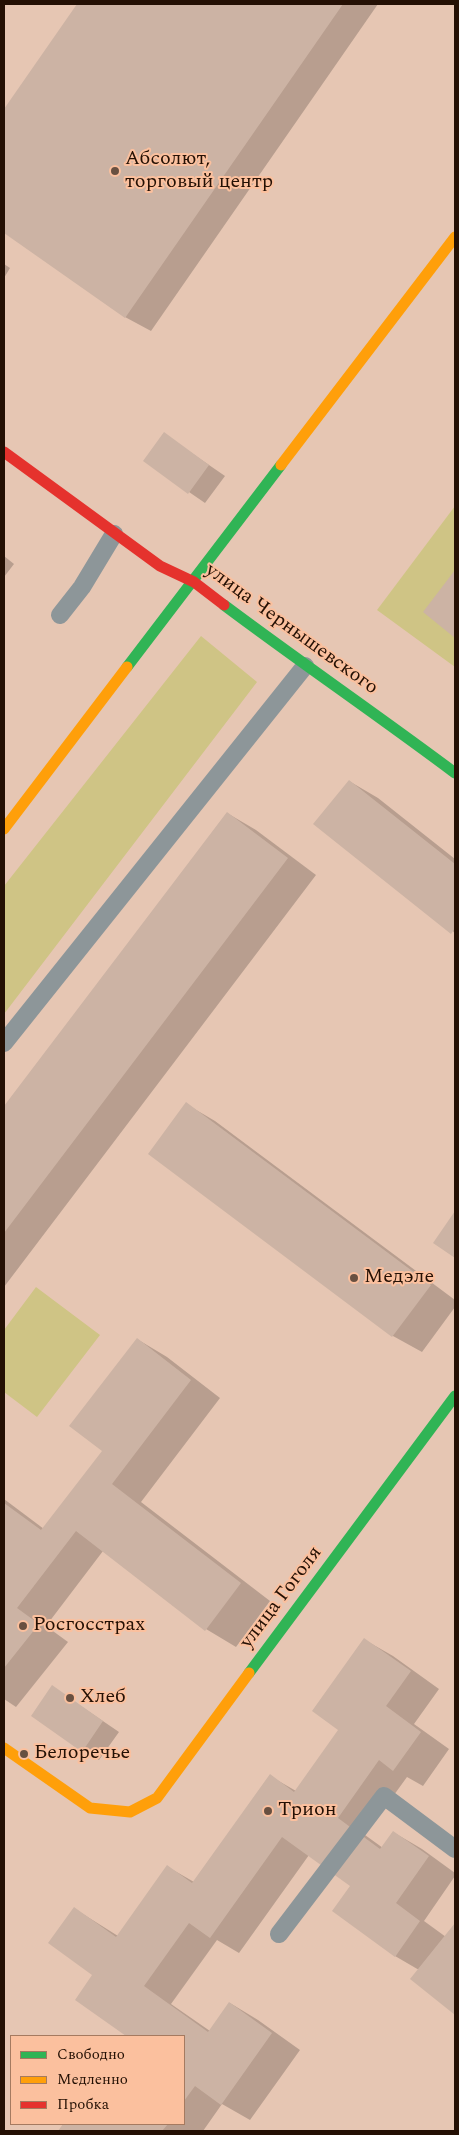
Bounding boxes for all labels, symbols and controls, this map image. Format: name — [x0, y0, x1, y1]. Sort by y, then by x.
place label: Абсолют, торговый центр — [125, 148, 273, 195]
marker: Абсолют, торговый центр — [109, 165, 121, 177]
street label: улица Чернышевского — [200, 559, 382, 701]
place label: Медэле — [364, 1266, 434, 1290]
marker: Медэле — [348, 1272, 360, 1284]
street label: улица Гоголя — [236, 1542, 328, 1654]
place label: Росгосстрах — [33, 1614, 145, 1638]
marker: Росгосстрах — [17, 1620, 29, 1632]
place label: Хлеб — [80, 1686, 126, 1710]
marker: Хлеб — [64, 1692, 76, 1704]
place label: Белоречье — [34, 1742, 130, 1766]
marker: Белоречье — [18, 1748, 30, 1760]
place label: Трион — [278, 1799, 337, 1823]
marker: Трион — [262, 1805, 274, 1817]
legend — [10, 2035, 185, 2125]
text: Свободно — [57, 2043, 125, 2066]
text: Медленно — [57, 2068, 128, 2091]
text: Пробка — [57, 2093, 109, 2116]

